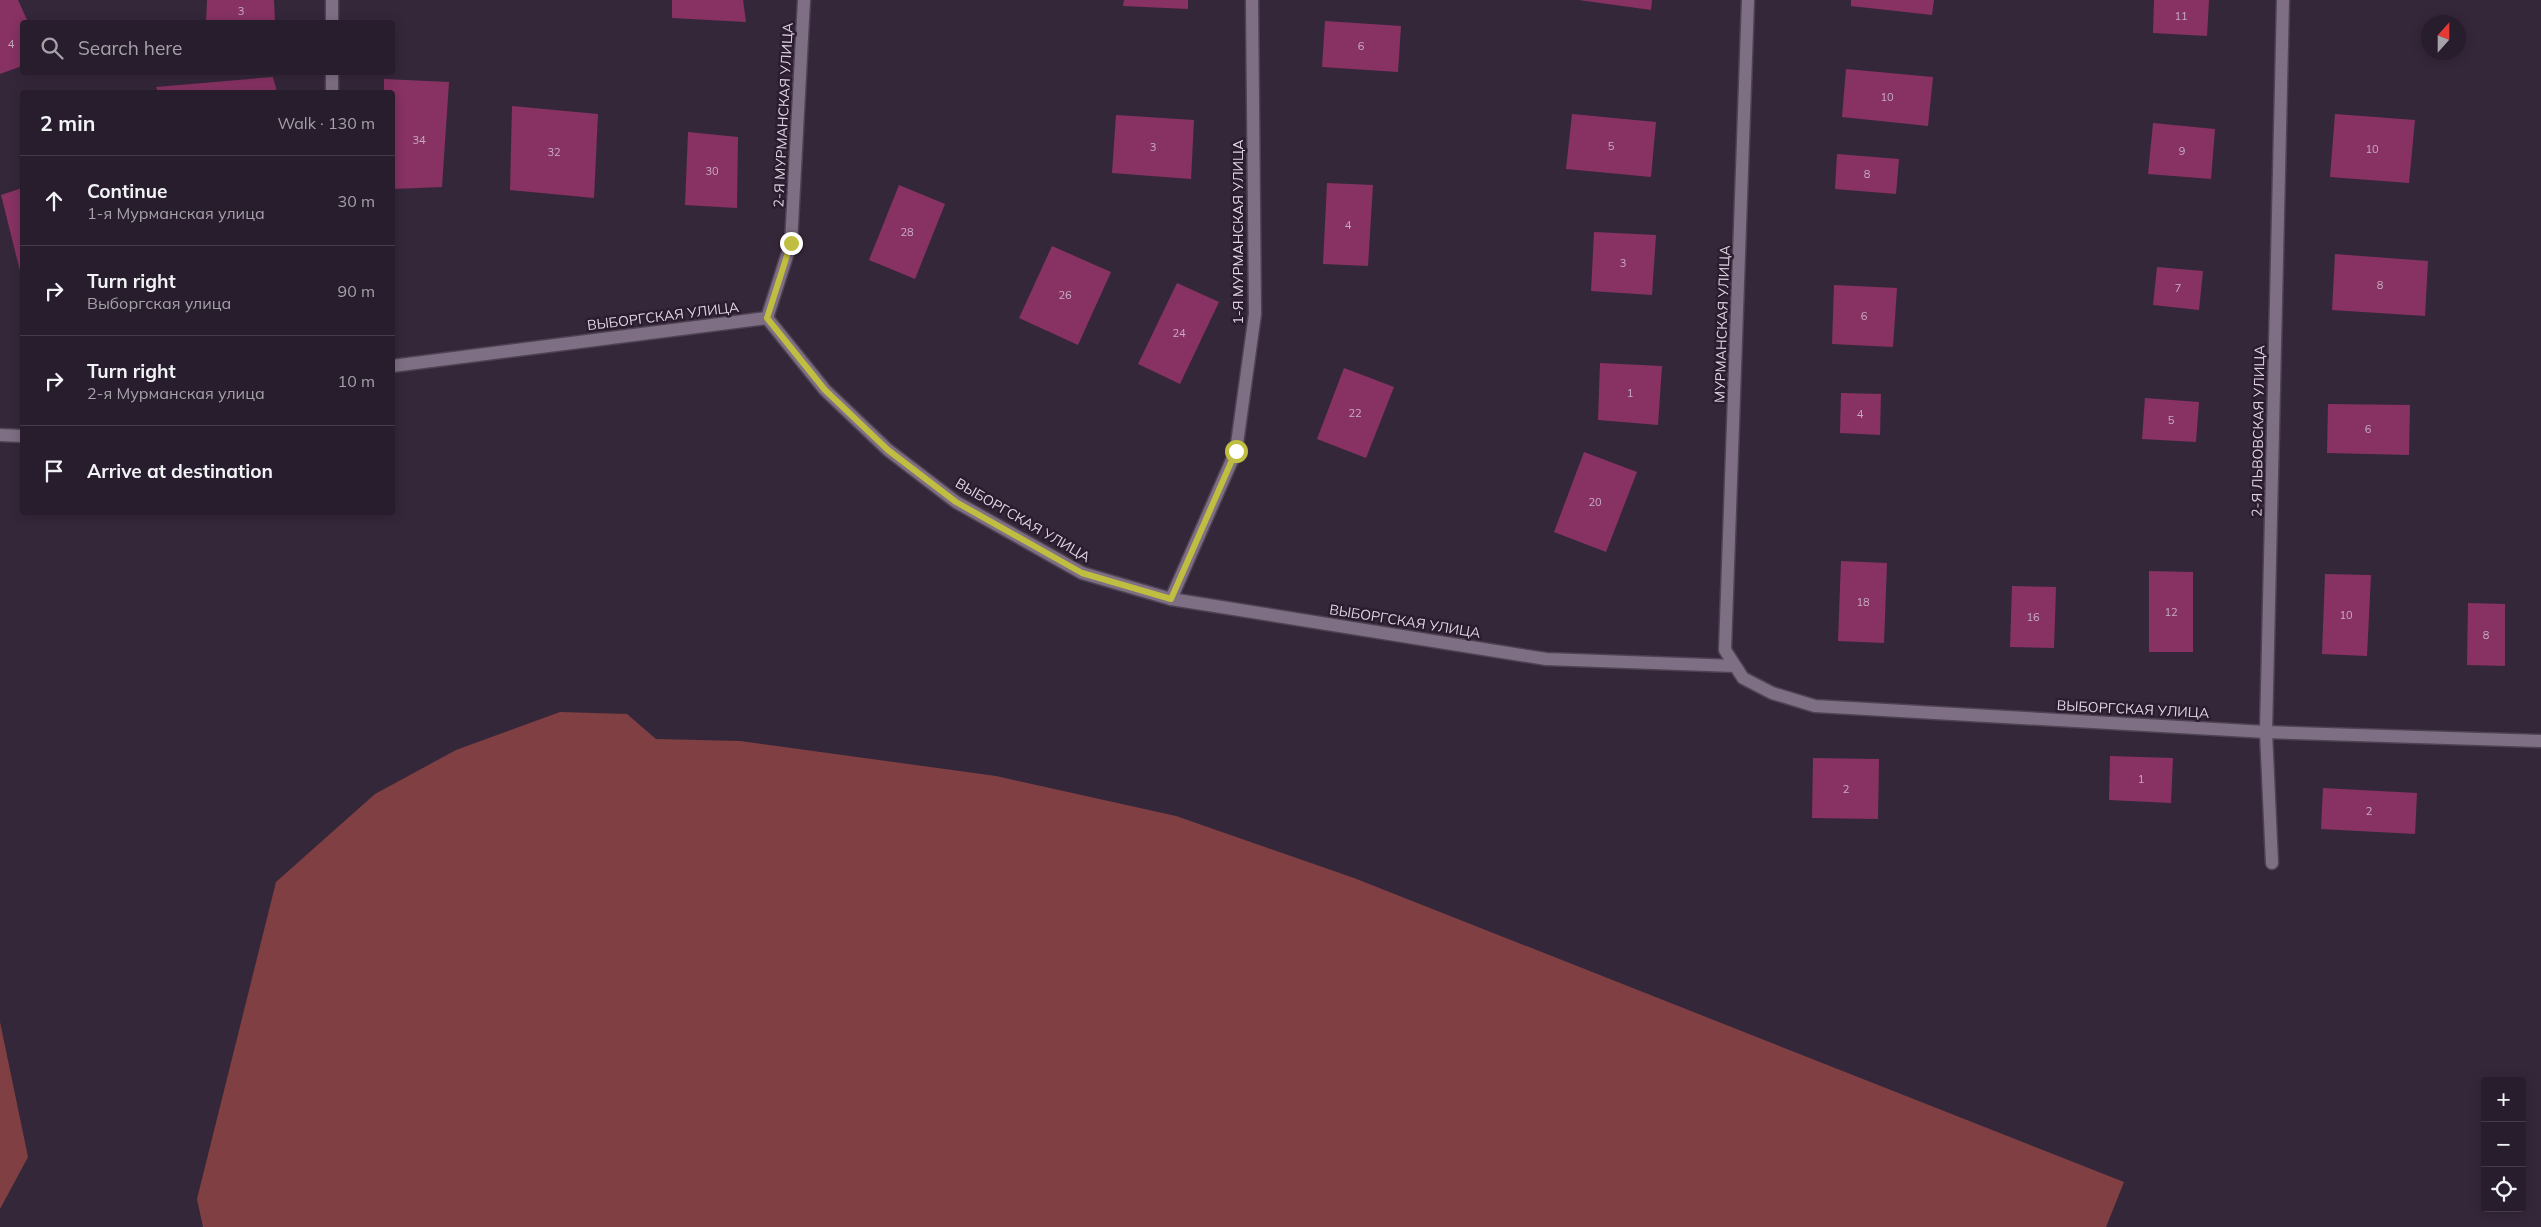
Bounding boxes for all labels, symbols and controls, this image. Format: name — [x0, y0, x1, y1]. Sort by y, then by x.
house number: 3 — [238, 4, 244, 18]
house number: 11 — [2174, 9, 2188, 23]
north arrow — [2421, 15, 2466, 60]
search box — [20, 20, 395, 75]
street label: 2-Я МУРМАНСКАЯ УЛИЦА — [769, 21, 797, 208]
icon: search — [38, 34, 66, 62]
text: Search here — [78, 36, 182, 60]
house number: 4 — [8, 37, 15, 51]
house number: 6 — [1358, 39, 1365, 53]
house number: 10 — [1880, 90, 1894, 104]
text: 2 min — [40, 110, 95, 136]
text: Walk · 130 m — [277, 113, 375, 133]
house number: 34 — [412, 133, 426, 147]
street label: 1-Я МУРМАНСКАЯ УЛИЦА — [1229, 139, 1247, 325]
house number: 5 — [1608, 139, 1615, 153]
house number: 3 — [1150, 140, 1156, 154]
house number: 10 — [2365, 142, 2379, 156]
house number: 9 — [2179, 144, 2185, 158]
house number: 32 — [547, 145, 561, 159]
house number: 30 — [705, 164, 719, 178]
house number: 8 — [1864, 167, 1871, 181]
text: Continue — [87, 179, 167, 203]
icon: ahead — [40, 187, 68, 215]
text: 30 m — [338, 191, 375, 211]
text: 1-я Мурманская улица — [87, 203, 265, 223]
house number: 4 — [1345, 218, 1352, 232]
house number: 28 — [900, 225, 914, 239]
route end — [780, 232, 803, 255]
street label: МУРМАНСКАЯ УЛИЦА — [1710, 244, 1734, 403]
house number: 3 — [1620, 256, 1626, 270]
text: Turn right — [87, 269, 176, 293]
icon: right — [40, 277, 68, 305]
house number: 8 — [2377, 278, 2384, 292]
text: 90 m — [338, 281, 375, 301]
house number: 7 — [2175, 281, 2181, 295]
house number: 26 — [1058, 288, 1072, 302]
text: Выборгская улица — [87, 293, 231, 313]
street label: ВЫБОРГСКАЯ УЛИЦА — [586, 298, 741, 334]
house number: 6 — [1861, 309, 1868, 323]
house number: 24 — [1172, 326, 1186, 340]
street label: 2-Я ЛЬВОВСКАЯ УЛИЦА — [2248, 344, 2269, 517]
text: Turn right — [87, 359, 176, 383]
icon: right — [40, 367, 68, 395]
text: 10 m — [338, 371, 375, 391]
text: 2-я Мурманская улица — [87, 383, 265, 403]
house number: 1 — [1627, 386, 1633, 400]
house number: 22 — [1348, 406, 1362, 420]
house number: 4 — [1857, 407, 1864, 421]
house number: 5 — [2168, 413, 2175, 427]
house number: 6 — [2365, 422, 2372, 436]
route start — [1225, 440, 1248, 463]
icon: arrive — [40, 457, 68, 485]
text: Arrive at destination — [87, 459, 273, 483]
street label: ВЫБОРГСКАЯ УЛИЦА — [952, 474, 1094, 566]
house number: 20 — [1588, 495, 1602, 509]
house number: 18 — [1856, 595, 1870, 609]
street label: ВЫБОРГСКАЯ УЛИЦА — [1328, 600, 1483, 642]
house number: 12 — [2164, 605, 2178, 619]
house number: 10 — [2339, 608, 2353, 622]
house number: 16 — [2026, 610, 2040, 624]
house number: 8 — [2483, 628, 2490, 642]
street label: ВЫБОРГСКАЯ УЛИЦА — [2056, 696, 2210, 722]
house number: 1 — [2138, 772, 2144, 786]
house number: 2 — [1843, 782, 1850, 796]
house number: 2 — [2366, 804, 2373, 818]
map controls — [2481, 1077, 2526, 1212]
button: + — [2481, 1077, 2526, 1122]
button: − — [2481, 1122, 2526, 1167]
button: locate — [2481, 1167, 2526, 1212]

